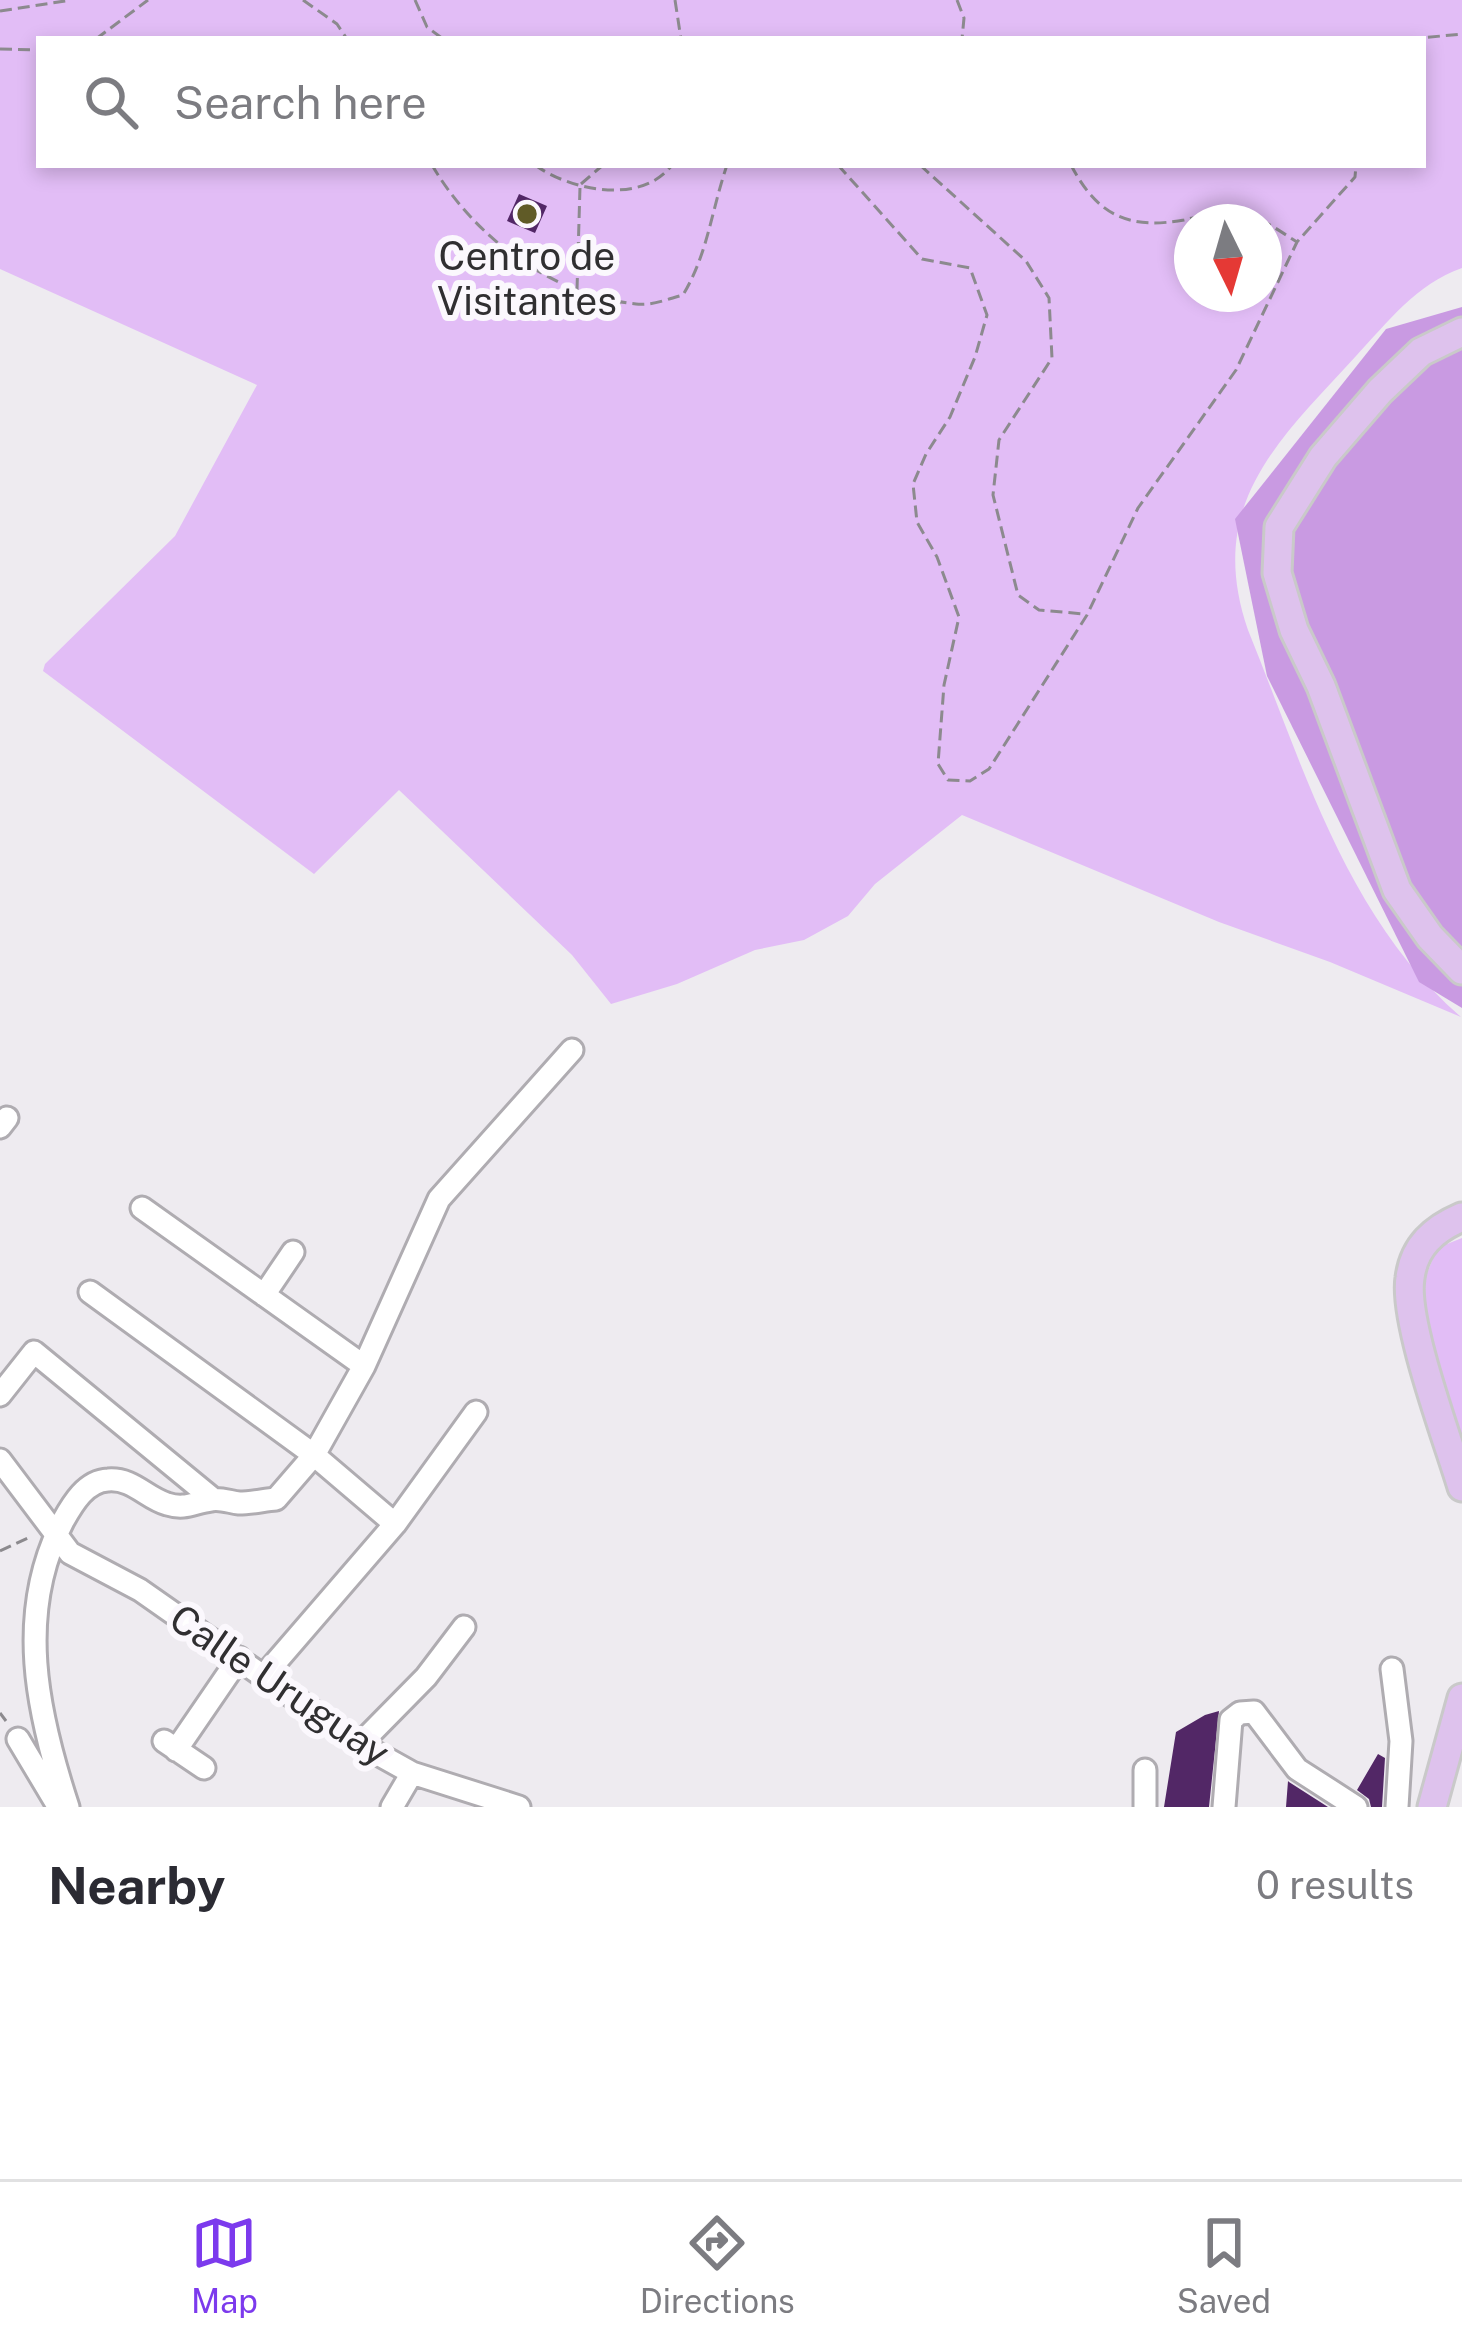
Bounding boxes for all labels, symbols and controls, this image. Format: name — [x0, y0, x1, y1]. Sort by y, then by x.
search box — [36, 36, 1426, 168]
icon: search — [78, 69, 144, 135]
text: Search here — [174, 76, 427, 129]
marker: Centro de Visitantes — [514, 201, 540, 227]
north arrow — [1174, 204, 1282, 312]
place label: Centro de Visitantes — [437, 233, 617, 324]
street label: Calle Uruguay — [162, 1595, 398, 1775]
text: Nearby — [48, 1856, 225, 1915]
text: 0 results — [1256, 1862, 1414, 1908]
tab: Map — [191, 2210, 258, 2320]
tab: Directions — [640, 2210, 795, 2320]
tab: Saved — [1177, 2210, 1271, 2320]

